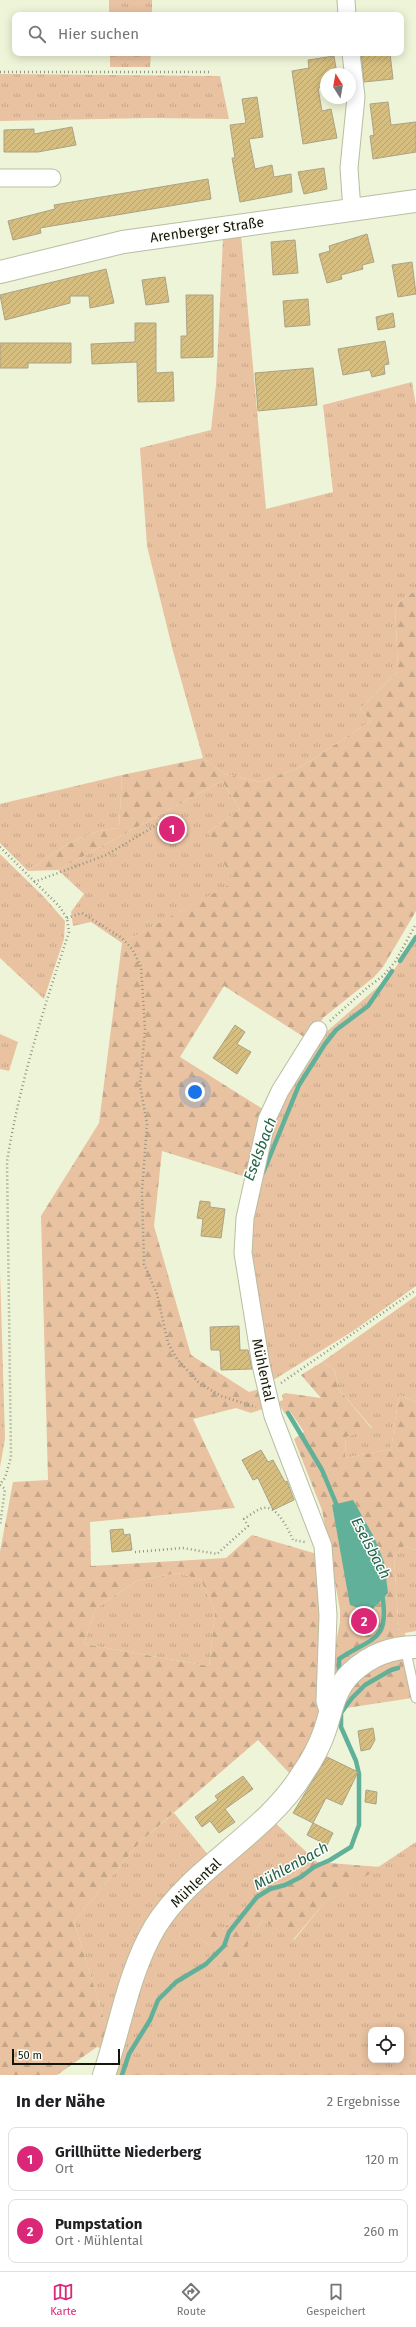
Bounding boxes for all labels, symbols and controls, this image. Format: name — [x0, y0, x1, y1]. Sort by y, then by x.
search box — [12, 12, 404, 56]
icon: search — [26, 23, 48, 45]
text: Hier suchen — [58, 25, 139, 43]
north arrow — [320, 68, 356, 104]
street label: Arenberger Straße — [149, 214, 265, 246]
pin: 1 — [159, 814, 185, 844]
your location — [185, 1082, 205, 1102]
water label: Eselsbach — [240, 1115, 280, 1183]
street label: Mühlental — [248, 1337, 278, 1403]
water label: Eselsbach — [347, 1514, 395, 1582]
pin: 2 — [351, 1606, 377, 1636]
water label: Mühlenbach — [250, 1838, 332, 1894]
street label: Mühlental — [167, 1855, 225, 1911]
map controls — [368, 2027, 404, 2063]
button: locate — [368, 2027, 404, 2063]
scale bar — [12, 2047, 120, 2066]
text: 50 m — [18, 2049, 42, 2062]
text: In der Nähe — [16, 2091, 105, 2112]
text: 2 Ergebnisse — [327, 2094, 400, 2109]
text: Grillhütte Niederberg — [55, 2143, 201, 2161]
text: 1 — [27, 2152, 33, 2167]
text: 120 m — [365, 2152, 399, 2167]
text: Ort — [55, 2161, 74, 2176]
text: Pumpstation — [55, 2215, 142, 2233]
text: 2 — [27, 2224, 33, 2239]
text: 260 m — [364, 2224, 399, 2239]
text: Ort · Mühlental — [55, 2233, 143, 2248]
tab: Karte — [50, 2281, 77, 2318]
tab: Route — [177, 2281, 206, 2318]
tab: Gespeichert — [306, 2281, 366, 2318]

